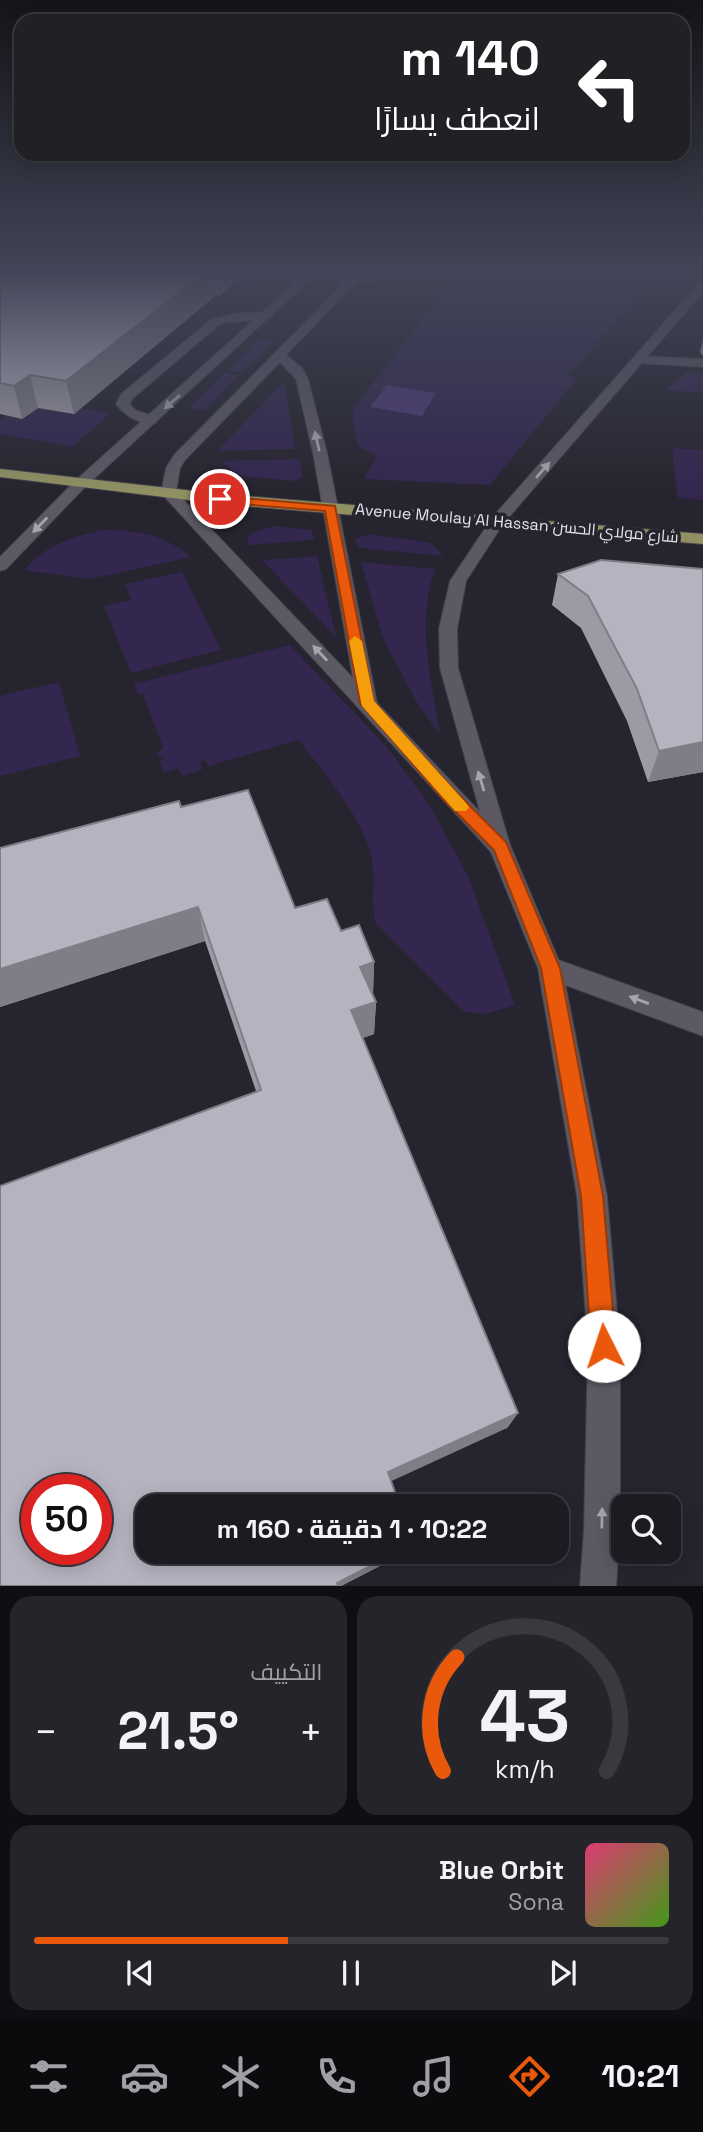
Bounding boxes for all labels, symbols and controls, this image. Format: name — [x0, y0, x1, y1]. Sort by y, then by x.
text: 140 m — [401, 27, 540, 89]
icon: left — [564, 42, 655, 133]
text: انعطف يسارًا — [374, 99, 540, 139]
one-way arrow — [163, 394, 181, 410]
one-way arrow — [311, 430, 322, 452]
one-way arrow — [535, 462, 550, 479]
pin — [190, 469, 250, 529]
icon: arrive — [201, 480, 239, 518]
street label: Avenue Moulay Al Hassan شارع مولاي الحسن — [354, 498, 680, 551]
one-way arrow — [32, 516, 49, 533]
one-way arrow — [313, 645, 329, 662]
one-way arrow — [475, 771, 485, 792]
one-way arrow — [628, 995, 649, 1006]
position arrow — [567, 1309, 641, 1383]
speed limit sign: 50 — [21, 1474, 112, 1565]
map controls — [611, 1494, 681, 1564]
button: search — [611, 1494, 681, 1564]
one-way arrow — [596, 1507, 608, 1529]
text: 10:22 · 1 دقيقة · 160 m — [217, 1512, 487, 1546]
text: التكييف — [250, 1657, 323, 1687]
text: 43 — [479, 1670, 570, 1763]
text: 21.5° — [117, 1698, 239, 1764]
text: − — [34, 1708, 58, 1756]
text: + — [299, 1708, 322, 1756]
text: km/h — [495, 1753, 555, 1785]
text: Blue Orbit — [439, 1853, 564, 1887]
text: Sona — [508, 1887, 564, 1917]
icon: previous — [121, 1954, 159, 1992]
icon: pause — [332, 1954, 370, 1992]
icon: next — [544, 1954, 582, 1992]
icon: filters — [24, 2052, 73, 2101]
icon: car — [120, 2052, 169, 2101]
icon: climate — [216, 2052, 265, 2101]
icon: phone — [312, 2052, 361, 2101]
icon: music — [409, 2052, 458, 2101]
icon: directions — [505, 2052, 554, 2101]
text: 10:21 — [601, 2056, 679, 2096]

